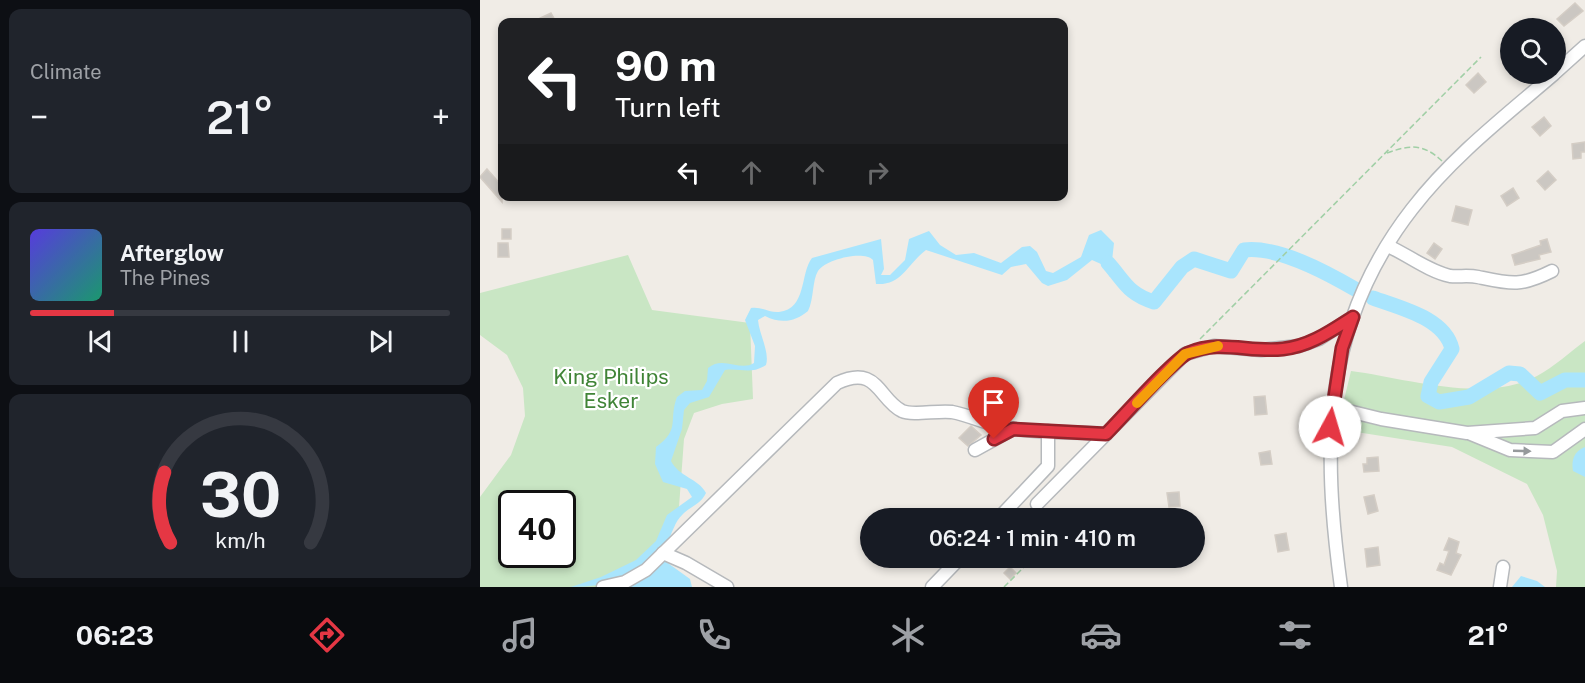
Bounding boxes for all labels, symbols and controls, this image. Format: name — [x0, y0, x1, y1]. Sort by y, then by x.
map controls — [1500, 18, 1566, 84]
button: search — [1500, 18, 1566, 84]
text: 90 m — [615, 41, 717, 90]
icon: left — [516, 42, 594, 120]
text: Climate — [30, 60, 102, 84]
text: 21° — [206, 91, 274, 144]
text: Turn left — [615, 91, 721, 123]
text: − — [30, 98, 48, 136]
text: + — [432, 98, 450, 136]
icon: left — [672, 156, 705, 189]
icon: ahead — [735, 156, 768, 189]
icon: ahead — [798, 156, 831, 189]
icon: right — [861, 156, 894, 189]
text: Afterglow — [120, 240, 224, 266]
text: The Pines — [120, 266, 210, 290]
icon: previous — [84, 325, 117, 358]
icon: pause — [224, 325, 257, 358]
icon: next — [364, 325, 397, 358]
park label: King Philips Esker — [553, 364, 669, 413]
pin — [968, 377, 1019, 439]
icon: arrive — [977, 386, 1010, 419]
position arrow — [1298, 395, 1362, 459]
one-way arrow — [1513, 446, 1532, 455]
text: 30 — [199, 458, 281, 531]
speed limit sign: 40 — [498, 490, 576, 568]
text: 06:24 · 1 min · 410 m — [929, 525, 1136, 551]
text: km/h — [215, 529, 265, 554]
icon: directions — [306, 614, 348, 656]
icon: music — [499, 614, 541, 656]
icon: phone — [693, 614, 735, 656]
icon: climate — [887, 614, 929, 656]
icon: car — [1080, 614, 1122, 656]
icon: filters — [1274, 614, 1316, 656]
text: 06:23 — [76, 619, 154, 651]
text: 21° — [1468, 619, 1509, 651]

